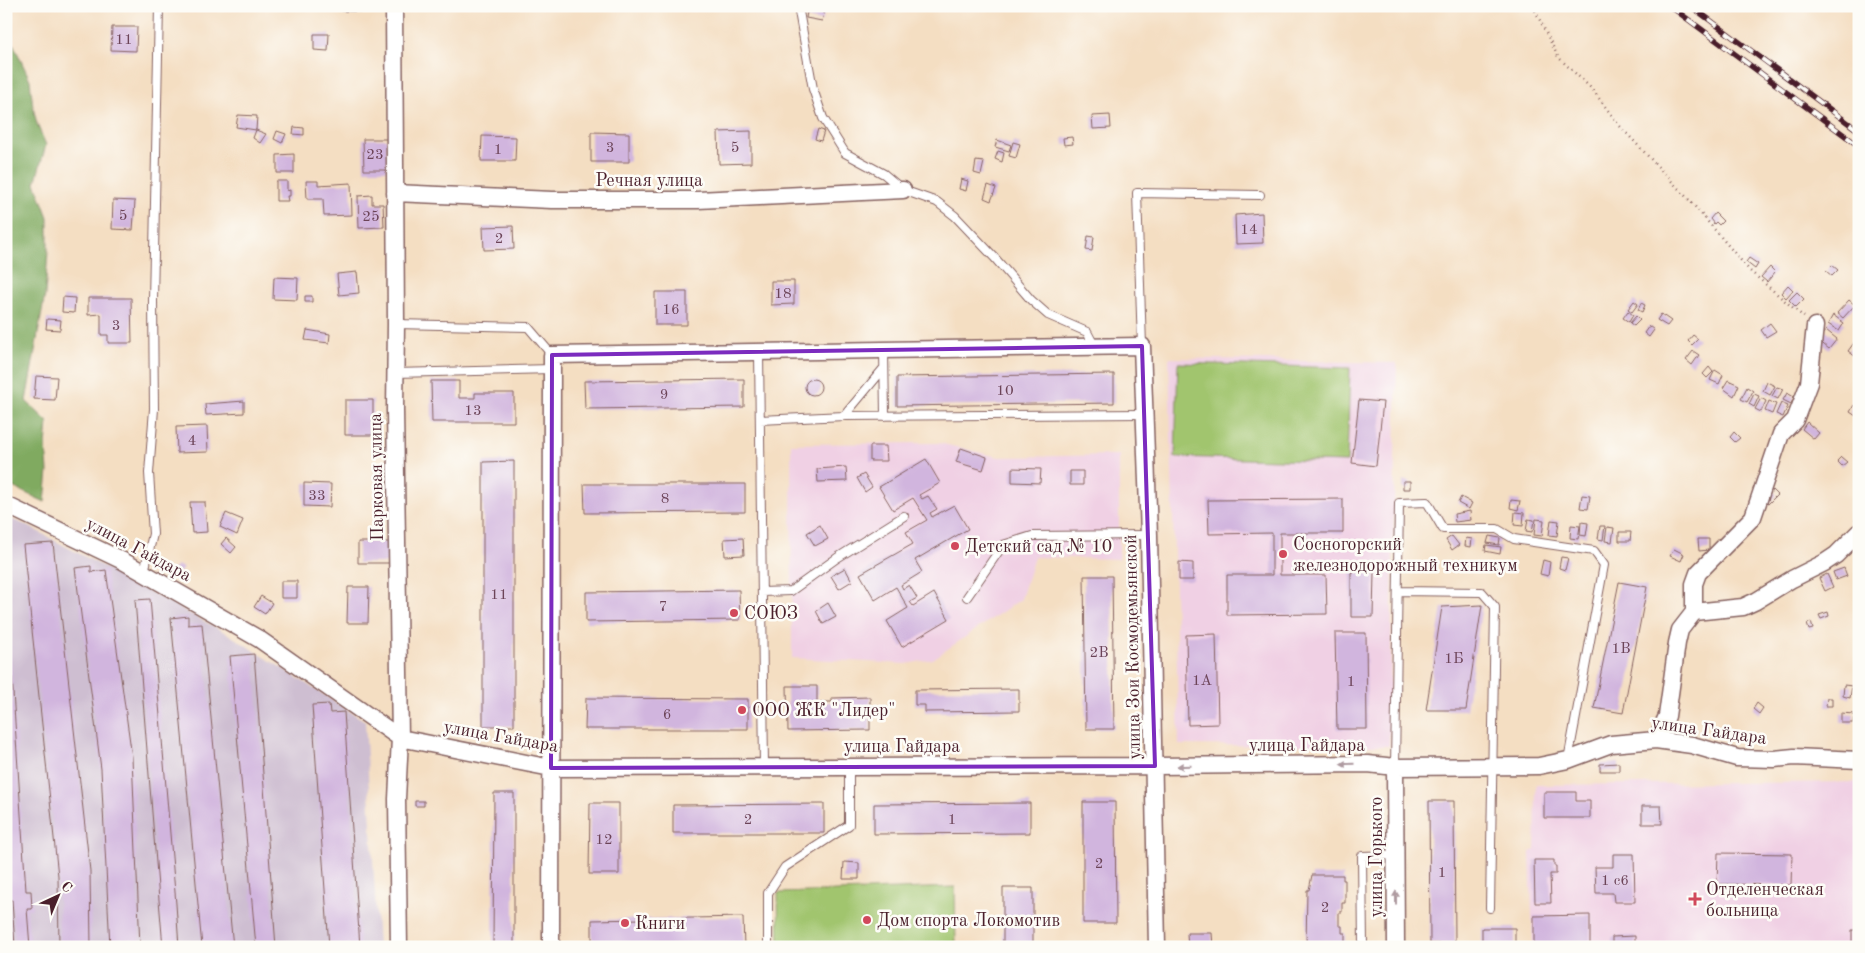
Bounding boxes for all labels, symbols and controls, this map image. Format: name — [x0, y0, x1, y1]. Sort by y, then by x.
house number: 11 — [115, 33, 133, 48]
house number: 3 — [606, 141, 614, 156]
house number: 5 — [731, 141, 739, 156]
house number: 1 — [494, 143, 502, 158]
house number: 23 — [366, 148, 384, 163]
street label: Речная улица — [595, 172, 703, 190]
house number: 5 — [119, 209, 127, 224]
house number: 25 — [362, 210, 380, 225]
house number: 14 — [1240, 223, 1258, 238]
house number: 2 — [495, 232, 503, 247]
house number: 18 — [774, 287, 792, 302]
house number: 16 — [662, 303, 680, 318]
house number: 3 — [112, 319, 120, 334]
house number: 10 — [996, 384, 1014, 399]
house number: 9 — [660, 388, 668, 403]
house number: 13 — [464, 404, 482, 419]
street label: Парковая улица — [367, 413, 387, 541]
house number: 4 — [188, 434, 196, 449]
house number: 33 — [308, 489, 326, 504]
house number: 8 — [661, 492, 669, 507]
street label: улица Гайдара — [83, 515, 194, 585]
street label: улица Зои Космодемьянской — [1122, 534, 1144, 760]
place label: Сосногорский железнодорожный техникум — [1293, 536, 1518, 575]
place label: Детский сад № 10 — [965, 538, 1112, 556]
marker: Детский сад № 10 — [949, 540, 961, 552]
marker: Сосногорский железнодорожный техникум — [1277, 548, 1289, 560]
house number: 11 — [490, 588, 508, 603]
house number: 7 — [659, 600, 667, 615]
place label: СОЮЗ — [744, 605, 798, 623]
marker: СОЮЗ — [728, 607, 740, 619]
house number: 1В — [1611, 642, 1631, 657]
house number: 2В — [1089, 646, 1109, 661]
house number: 1Б — [1444, 652, 1464, 667]
house number: 1А — [1192, 674, 1213, 689]
house number: 1 — [1347, 675, 1355, 690]
place label: ООО ЖК "Лидер" — [752, 702, 895, 720]
marker: ООО ЖК "Лидер" — [736, 704, 748, 716]
house number: 6 — [663, 708, 671, 723]
street label: улица Гайдара — [1650, 714, 1768, 748]
street label: улица Гайдара — [442, 718, 560, 756]
street label: улица Гайдара — [1249, 737, 1365, 755]
street label: улица Гайдара — [844, 738, 960, 756]
one-way arrow — [1339, 760, 1355, 768]
one-way arrow — [1176, 762, 1192, 770]
street label: улица Горького — [1368, 796, 1386, 918]
house number: 2 — [744, 813, 752, 828]
house number: 1 — [948, 813, 956, 828]
house number: 12 — [595, 833, 613, 848]
house number: 2 — [1095, 857, 1103, 872]
house number: 1 — [1438, 866, 1446, 881]
north arrow — [32, 870, 82, 920]
house number: 1 с6 — [1601, 874, 1629, 889]
text: С — [58, 879, 75, 896]
place label: Отделенческая больница — [1706, 881, 1824, 920]
one-way arrow — [1392, 890, 1400, 906]
marker: Отделенческая больница — [1688, 892, 1702, 906]
house number: 2 — [1321, 901, 1329, 916]
place label: Дом спорта Локомотив — [877, 912, 1060, 930]
marker: Дом спорта Локомотив — [861, 914, 873, 926]
place label: Книги — [635, 915, 685, 933]
marker: Книги — [619, 917, 631, 929]

